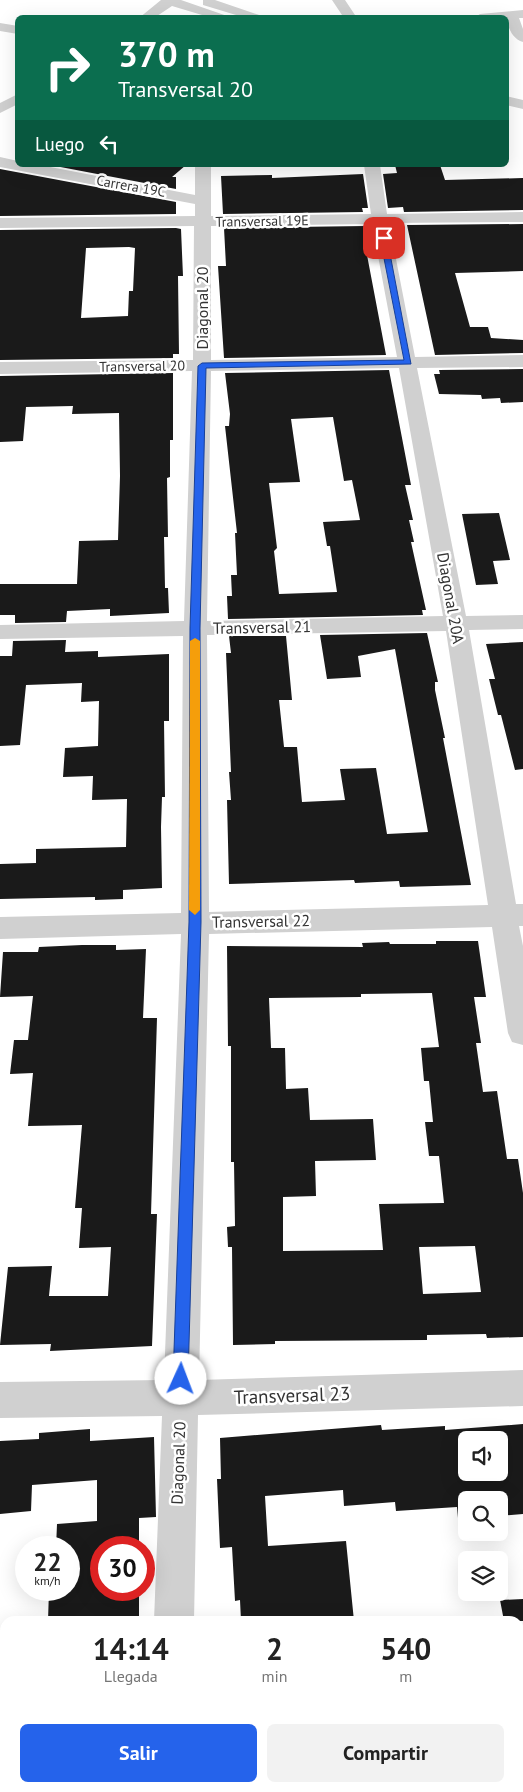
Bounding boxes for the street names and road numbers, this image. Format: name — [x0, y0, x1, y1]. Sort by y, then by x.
street label: Carrera 19C — [95, 171, 167, 201]
street label: Transversal 19E — [215, 211, 309, 231]
street label: Diagonal 20 — [192, 266, 212, 349]
street label: Transversal 20 — [99, 356, 185, 376]
street label: Diagonal 20A — [433, 551, 469, 646]
street label: Transversal 21 — [213, 616, 311, 638]
street label: Transversal 22 — [212, 910, 310, 932]
street label: Transversal 23 — [233, 1381, 351, 1409]
street label: Diagonal 20 — [167, 1421, 189, 1505]

